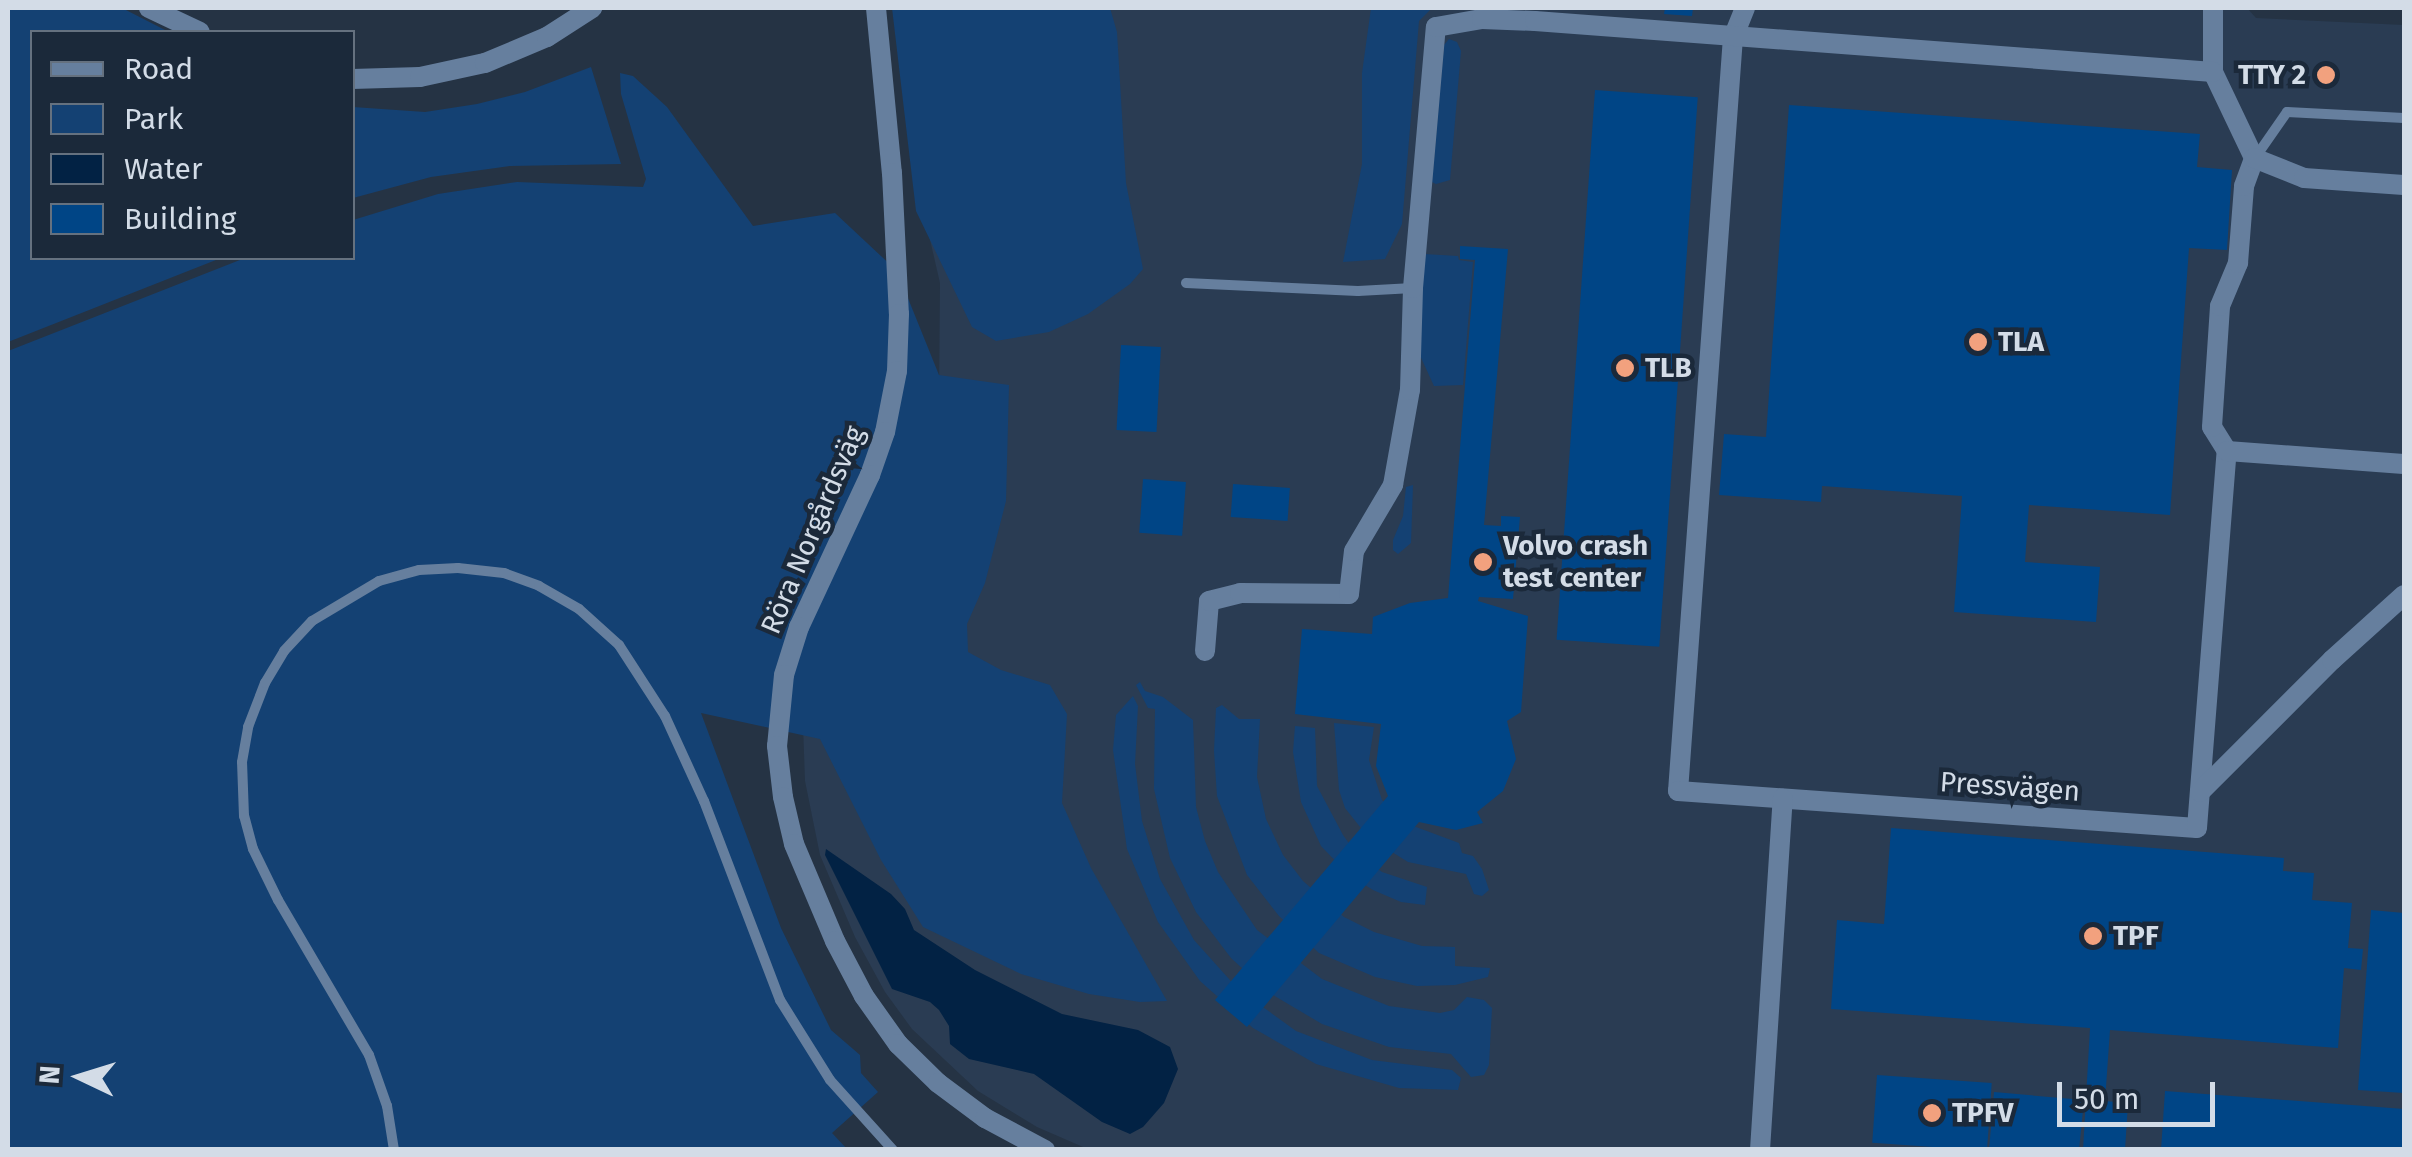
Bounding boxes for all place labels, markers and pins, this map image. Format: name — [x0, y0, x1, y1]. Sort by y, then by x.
place label: TTY 2 — [2238, 58, 2306, 92]
marker: TTY 2 — [2315, 64, 2337, 86]
place label: TLA — [1998, 325, 2044, 359]
marker: TLA — [1967, 331, 1989, 353]
place label: TLB — [1645, 351, 1692, 385]
marker: TLB — [1614, 357, 1636, 379]
place label: Volvo crash test center — [1503, 529, 1648, 595]
marker: Volvo crash test center — [1472, 551, 1494, 573]
place label: TPF — [2113, 919, 2159, 953]
marker: TPF — [2082, 925, 2104, 947]
place label: TPFV — [1952, 1096, 2014, 1130]
marker: TPFV — [1921, 1102, 1943, 1124]

